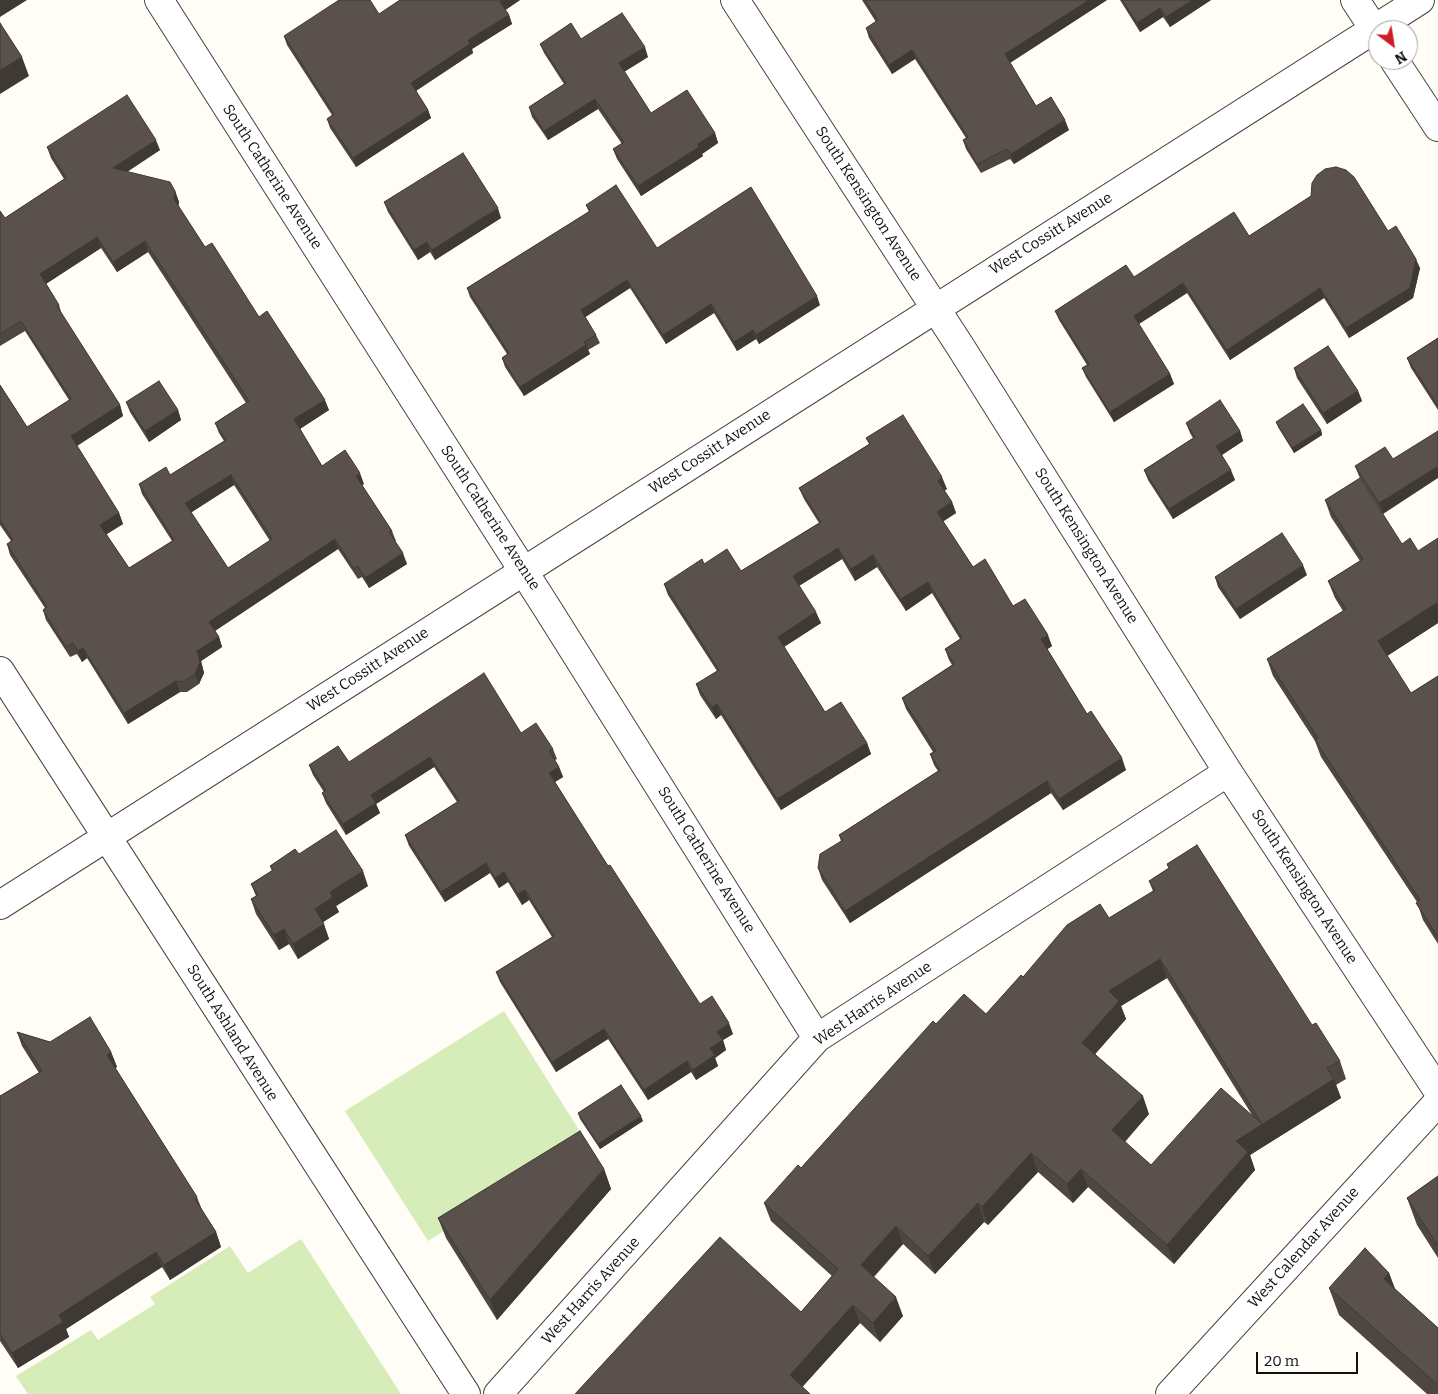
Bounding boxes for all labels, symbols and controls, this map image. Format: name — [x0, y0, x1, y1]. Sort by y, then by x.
north arrow — [1368, 20, 1418, 70]
text: N — [1391, 47, 1409, 67]
street label: South Catherine Avenue — [218, 101, 326, 253]
street label: South Kensington Avenue — [811, 123, 925, 285]
street label: West Cossitt Avenue — [986, 189, 1116, 279]
street label: West Cossitt Avenue — [646, 406, 774, 498]
street label: South Catherine Avenue — [436, 442, 544, 594]
street label: South Kensington Avenue — [1031, 465, 1141, 627]
street label: West Cossitt Avenue — [304, 624, 432, 716]
street label: South Catherine Avenue — [654, 784, 758, 936]
street label: South Kensington Avenue — [1247, 806, 1361, 968]
street label: West Harris Avenue — [811, 958, 935, 1050]
street label: South Ashland Avenue — [183, 961, 281, 1105]
street label: West Calendar Avenue — [1245, 1184, 1363, 1312]
street label: West Harris Avenue — [538, 1234, 644, 1348]
scale bar — [1258, 1342, 1360, 1374]
text: 20 m — [1264, 1352, 1299, 1370]

